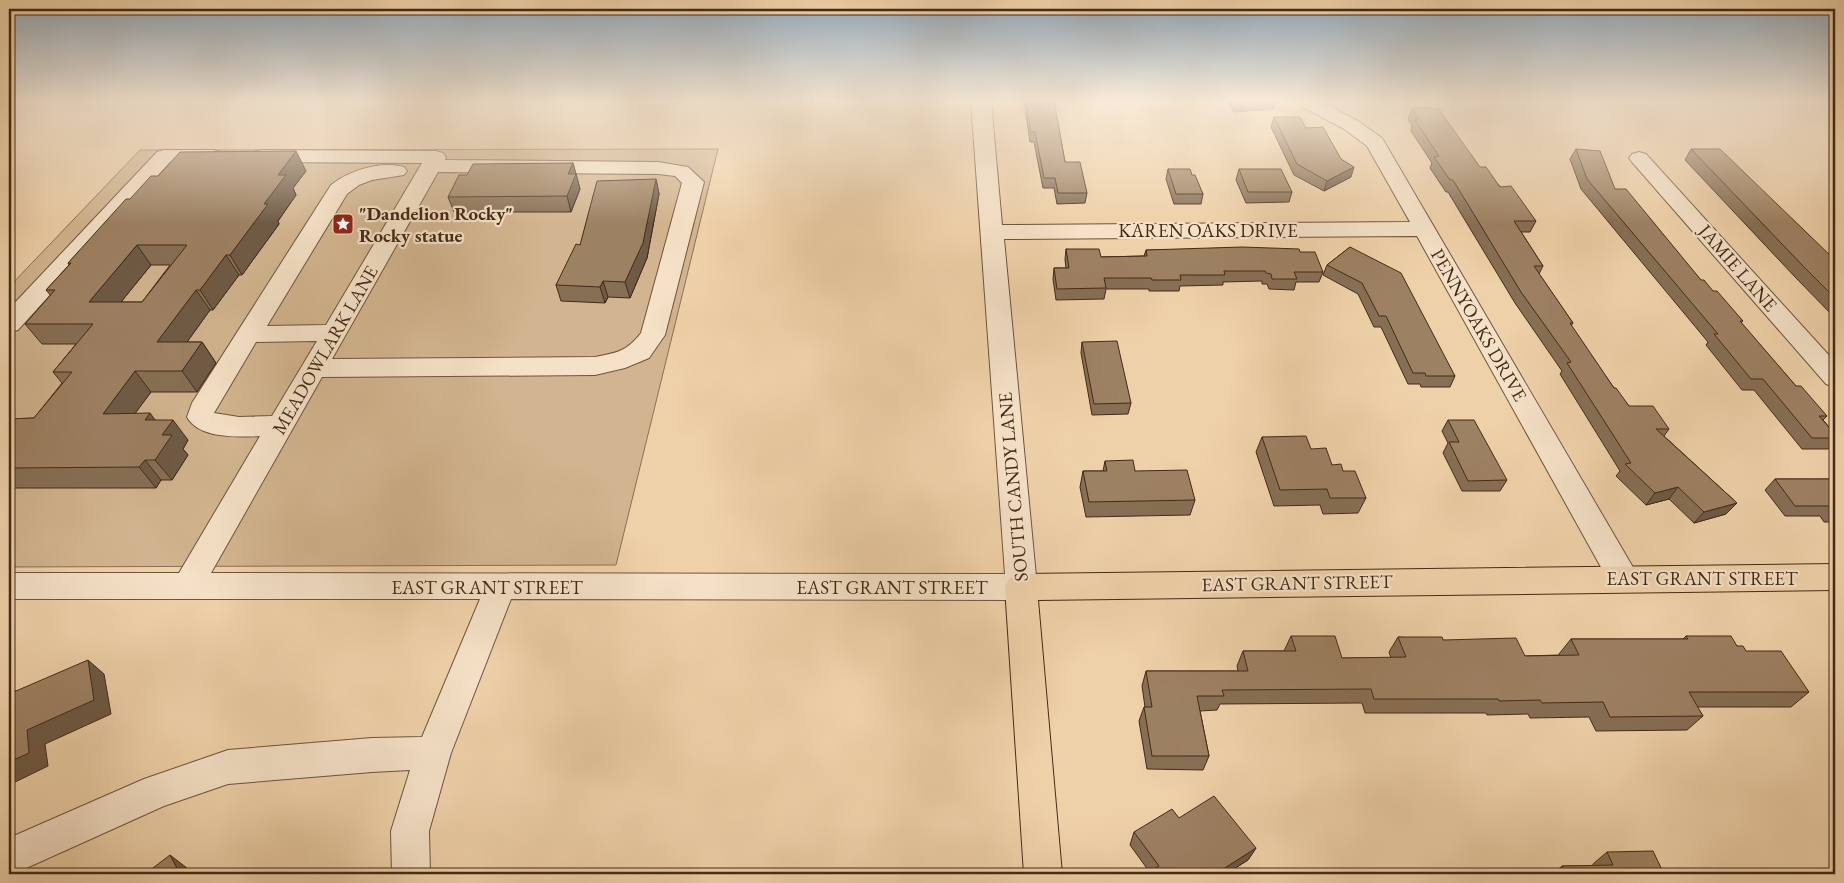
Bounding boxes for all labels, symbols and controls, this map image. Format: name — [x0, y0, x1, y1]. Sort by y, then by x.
place label: "Dandelion Rocky" Rocky statue — [359, 201, 513, 248]
place icon: "Dandelion Rocky" Rocky statue — [331, 212, 355, 236]
street label: KAREN OAKS DRIVE — [1118, 218, 1298, 243]
street label: JAMIE LANE — [1692, 218, 1783, 317]
street label: PENNYOAKS DRIVE — [1425, 244, 1533, 406]
street label: MEADOWLARK LANE — [266, 261, 384, 439]
street label: SOUTH CANDY LANE — [992, 391, 1034, 583]
street label: EAST GRANT STREET — [1606, 566, 1798, 591]
street label: EAST GRANT STREET — [1201, 569, 1393, 597]
street label: EAST GRANT STREET — [391, 575, 583, 600]
street label: EAST GRANT STREET — [796, 575, 988, 600]

